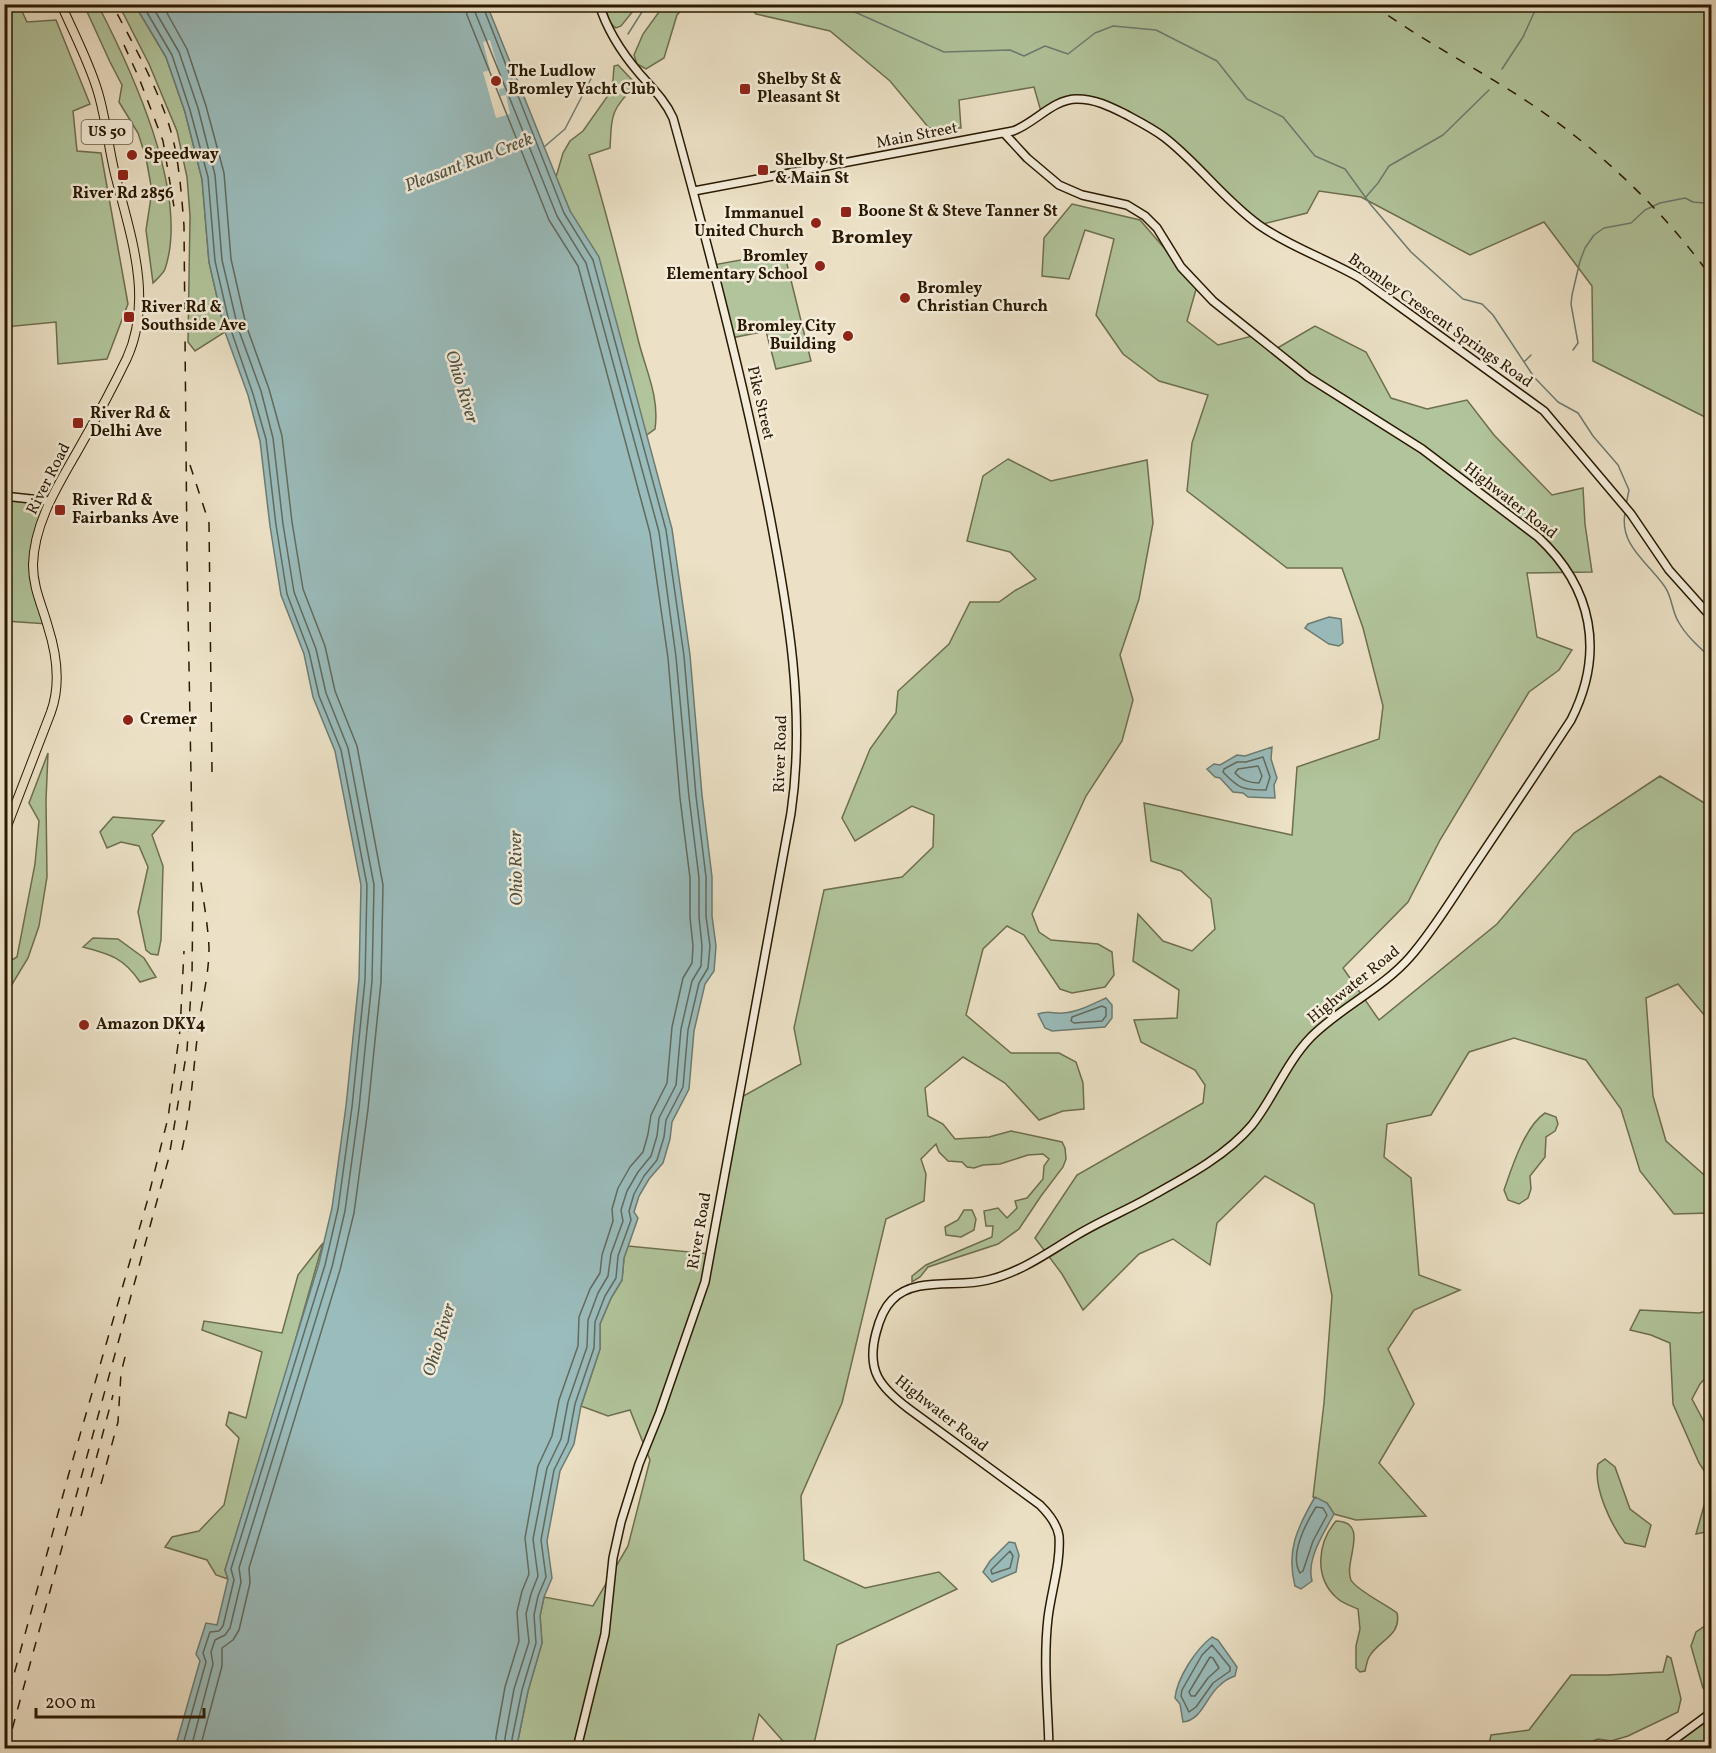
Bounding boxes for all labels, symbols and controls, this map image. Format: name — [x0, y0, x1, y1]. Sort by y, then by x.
place label: The Ludlow Bromley Yacht Club — [508, 61, 656, 101]
place label: Shelby St & Pleasant St — [757, 69, 842, 109]
marker: The Ludlow Bromley Yacht Club — [489, 74, 503, 88]
marker: Shelby St & Pleasant St — [738, 82, 752, 96]
street label: Main Street — [874, 117, 960, 155]
road number: US 50 — [82, 120, 132, 144]
water label: Pleasant Run Creek — [401, 127, 537, 199]
place label: Speedway — [144, 144, 219, 166]
marker: Speedway — [125, 148, 139, 162]
place label: Shelby St & Main St — [775, 150, 849, 190]
marker: Shelby St & Main St — [756, 163, 770, 177]
marker: River Rd 2856 — [116, 168, 130, 182]
place label: River Rd 2856 — [72, 183, 174, 205]
place label: Boone St & Steve Tanner St — [858, 201, 1058, 223]
place label: Immanuel United Church — [694, 203, 805, 243]
marker: Boone St & Steve Tanner St — [839, 205, 853, 219]
marker: Immanuel United Church — [809, 216, 823, 230]
district label: Bromley — [831, 224, 913, 252]
place label: Bromley Elementary School — [666, 246, 809, 286]
street label: Bromley Crescent Springs Road — [1343, 249, 1537, 393]
marker: Bromley Elementary School — [813, 259, 827, 273]
place label: Bromley Christian Church — [917, 278, 1048, 318]
marker: Bromley Christian Church — [898, 291, 912, 305]
place label: River Rd & Southside Ave — [141, 297, 246, 337]
marker: River Rd & Southside Ave — [122, 310, 136, 324]
place label: Bromley City Building — [737, 316, 836, 356]
marker: Bromley City Building — [841, 329, 855, 343]
water label: Ohio River — [438, 347, 484, 427]
street label: Pike Street — [741, 364, 779, 443]
place label: River Rd & Delhi Ave — [90, 403, 171, 443]
marker: River Rd & Delhi Ave — [71, 416, 85, 430]
street label: River Road — [22, 439, 76, 519]
street label: Highwater Road — [1459, 458, 1561, 544]
place label: River Rd & Fairbanks Ave — [72, 490, 179, 530]
marker: River Rd & Fairbanks Ave — [53, 503, 67, 517]
place label: Cremer — [140, 709, 197, 731]
marker: Cremer — [121, 713, 135, 727]
street label: River Road — [769, 715, 793, 793]
water label: Ohio River — [504, 830, 530, 906]
street label: Highwater Road — [1303, 941, 1405, 1029]
place label: Amazon DKY4 — [96, 1014, 206, 1036]
marker: Amazon DKY4 — [77, 1018, 91, 1032]
street label: River Road — [682, 1191, 718, 1271]
water label: Ohio River — [417, 1300, 463, 1380]
street label: Highwater Road — [890, 1371, 992, 1457]
scale bar — [36, 1681, 204, 1719]
text: 200 m — [45, 1691, 96, 1716]

